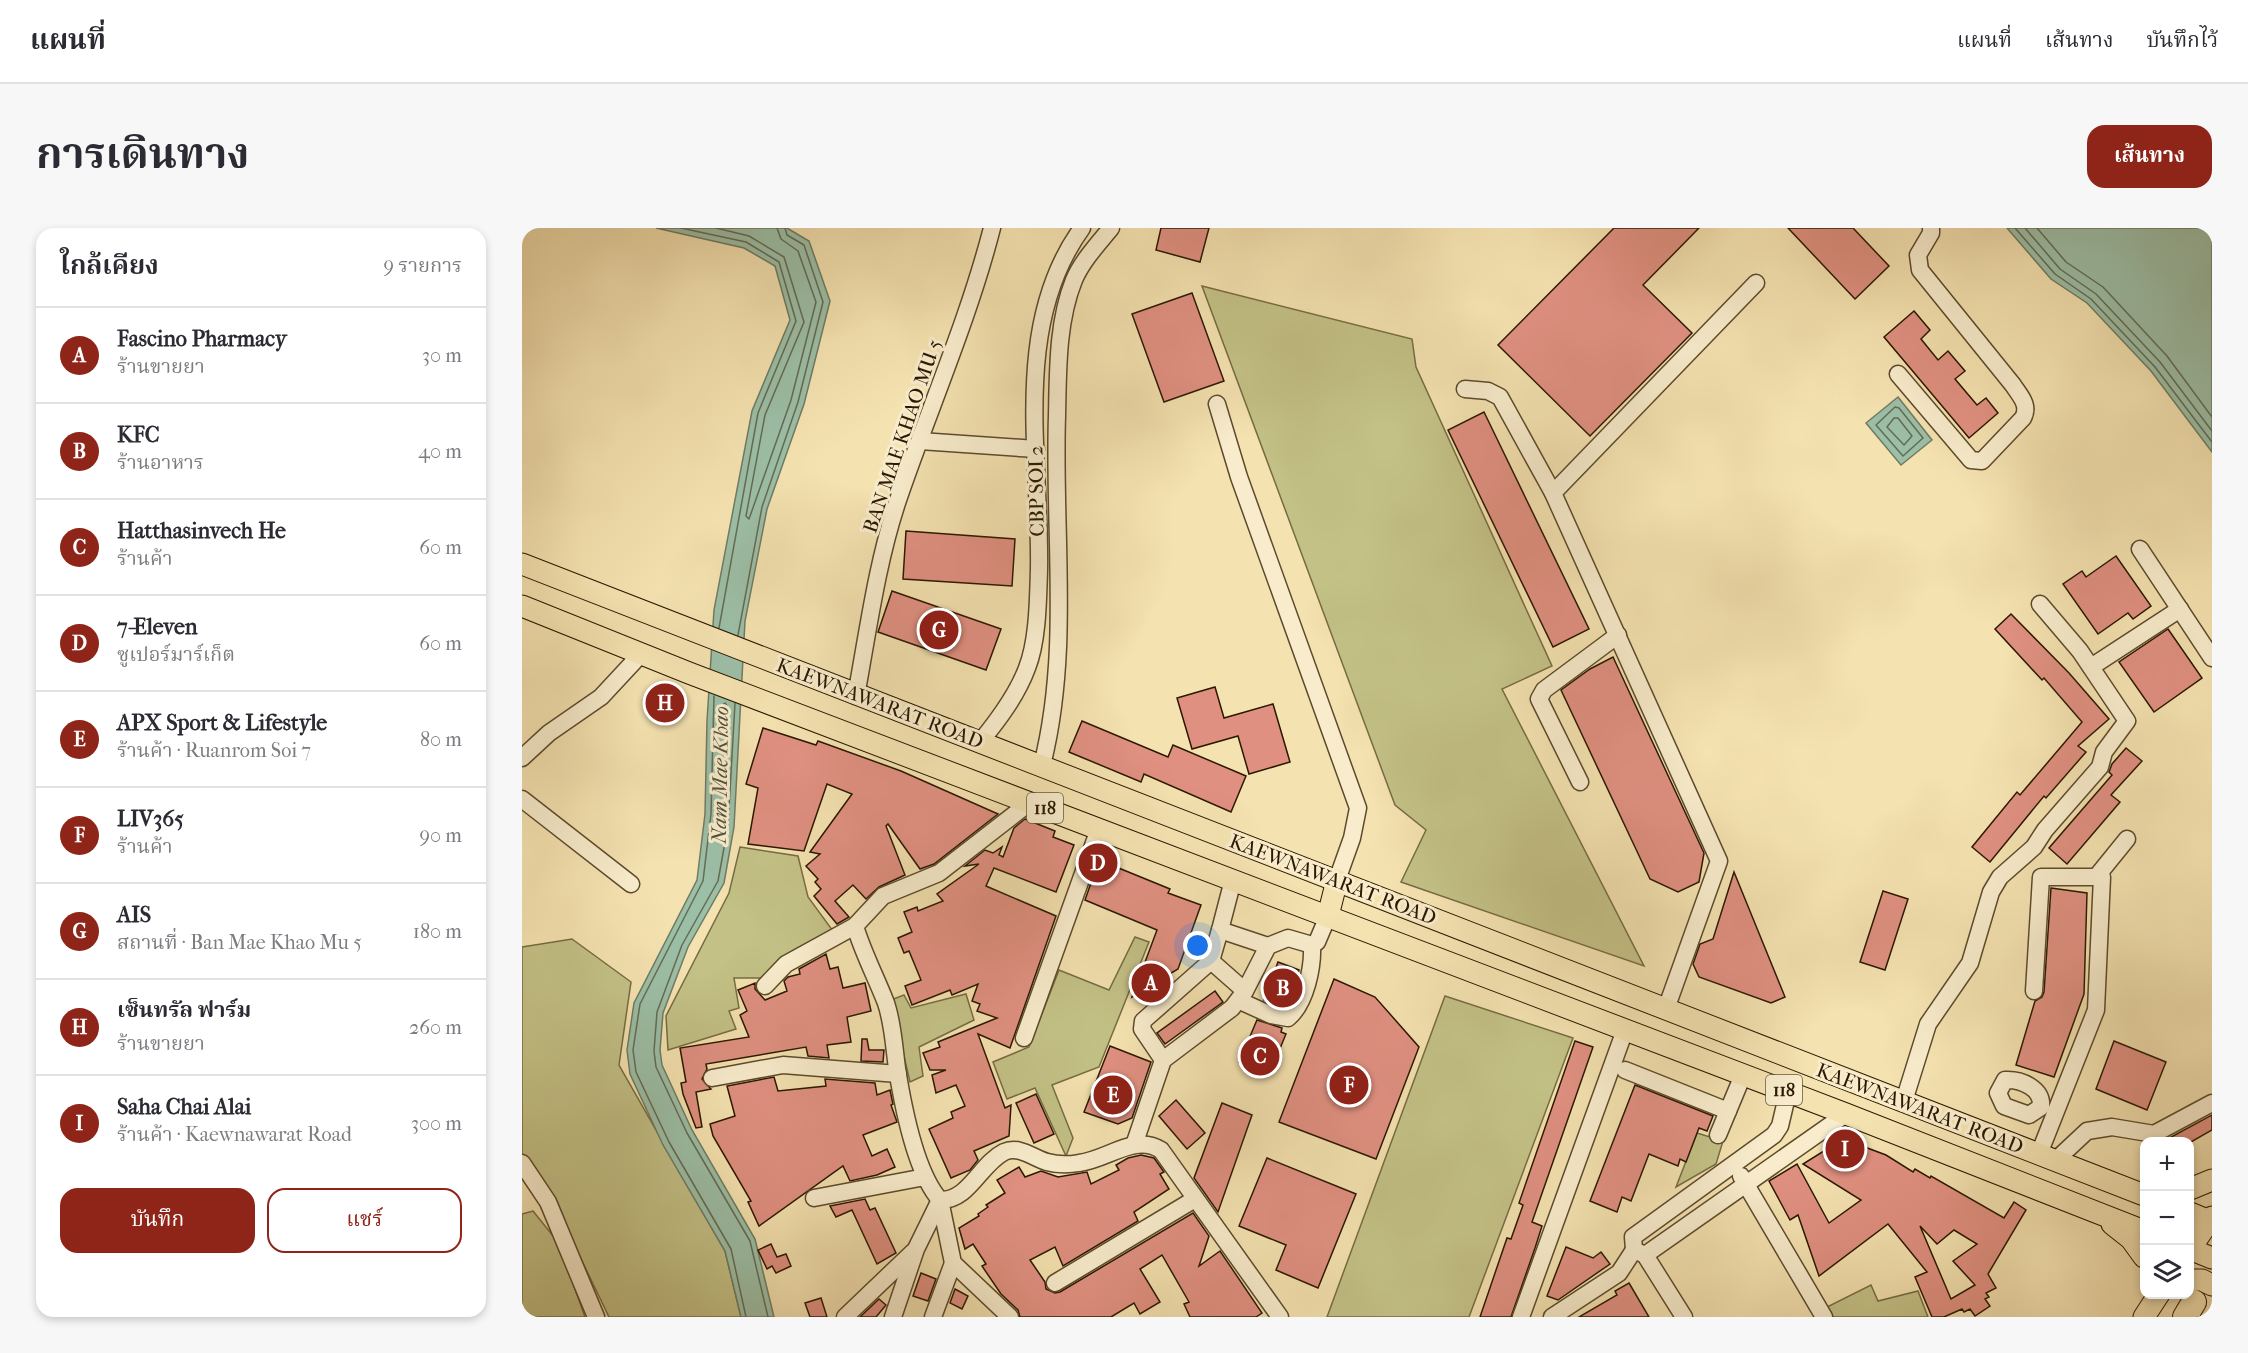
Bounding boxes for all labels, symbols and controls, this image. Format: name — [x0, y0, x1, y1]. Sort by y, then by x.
text: แผนที่ — [30, 23, 106, 56]
text: แผนที่ — [1957, 28, 2012, 52]
text: เส้นทาง — [2045, 28, 2113, 52]
text: บันทึกไว้ — [2146, 28, 2218, 52]
button: เส้นทาง — [2087, 125, 2212, 188]
text: การเดินทาง — [36, 130, 249, 179]
text: ใกล้เคียง — [60, 250, 159, 281]
text: 9 รายการ — [384, 254, 462, 277]
text: Fascino Pharmacy — [117, 326, 287, 352]
street label: BAN MAE KHAO MU 5 — [859, 336, 946, 536]
text: A — [73, 344, 86, 367]
text: 30 m — [422, 344, 462, 367]
text: ร้านขายยา — [117, 355, 205, 378]
text: KFC — [117, 422, 160, 448]
text: B — [73, 440, 86, 463]
text: 40 m — [418, 440, 462, 463]
street label: CBP SOI 2 — [1024, 445, 1049, 537]
text: ร้านอาหาร — [117, 451, 204, 474]
text: Hatthasinvech He — [117, 518, 286, 544]
text: C — [73, 536, 86, 559]
text: 60 m — [419, 536, 462, 559]
text: ร้านค้า — [117, 547, 172, 570]
pin: G — [920, 608, 958, 652]
text: 7-Eleven — [117, 614, 198, 640]
text: D — [72, 632, 87, 655]
text: 60 m — [419, 632, 462, 655]
text: ซูเปอร์มาร์เก็ต — [117, 643, 235, 666]
street label: KAEWNAWARAT ROAD — [773, 653, 986, 754]
pin: H — [646, 680, 684, 726]
water label: Nam Mae Khao — [707, 706, 733, 845]
text: APX Sport & Lifestyle — [117, 710, 327, 736]
text: E — [73, 728, 86, 751]
text: 80 m — [420, 728, 462, 751]
text: ร้านค้า · Ruanrom Soi 7 — [117, 739, 311, 762]
road number: 118 — [1027, 793, 1063, 823]
text: LIV365 — [117, 806, 184, 832]
text: F — [74, 824, 85, 847]
text: 90 m — [420, 824, 462, 847]
street label: KAEWNAWARAT ROAD — [1226, 829, 1439, 930]
text: ร้านค้า — [117, 835, 172, 858]
pin: D — [1078, 840, 1118, 886]
text: AIS — [117, 902, 151, 928]
text: G — [72, 920, 87, 943]
text: 180 m — [413, 920, 462, 943]
text: สถานที่ · Ban Mae Khao Mu 5 — [117, 931, 362, 954]
your location — [1183, 931, 1212, 960]
pin: A — [1132, 960, 1170, 1005]
pin: B — [1264, 966, 1302, 1011]
text: เซ็นทรัล ฟาร์ม — [117, 997, 251, 1023]
text: H — [72, 1016, 87, 1039]
text: 260 m — [409, 1016, 462, 1039]
text: ร้านขายยา — [117, 1032, 205, 1055]
pin: C — [1240, 1034, 1280, 1078]
street label: KAEWNAWARAT ROAD — [1813, 1058, 2026, 1159]
pin: F — [1330, 1062, 1368, 1108]
pin: E — [1094, 1072, 1132, 1118]
road number: 118 — [1766, 1075, 1802, 1105]
text: Saha Chai Alai — [117, 1094, 251, 1120]
text: I — [76, 1112, 83, 1135]
text: 300 m — [411, 1112, 462, 1135]
text: ร้านค้า · Kaewnawarat Road — [117, 1123, 352, 1146]
pin: I — [1826, 1126, 1864, 1172]
map controls — [2140, 1137, 2194, 1299]
button: + — [2140, 1137, 2194, 1191]
button: บันทึก — [60, 1188, 255, 1253]
button: แชร์ — [267, 1188, 462, 1253]
button: − — [2140, 1191, 2194, 1245]
button: layers — [2140, 1245, 2194, 1299]

